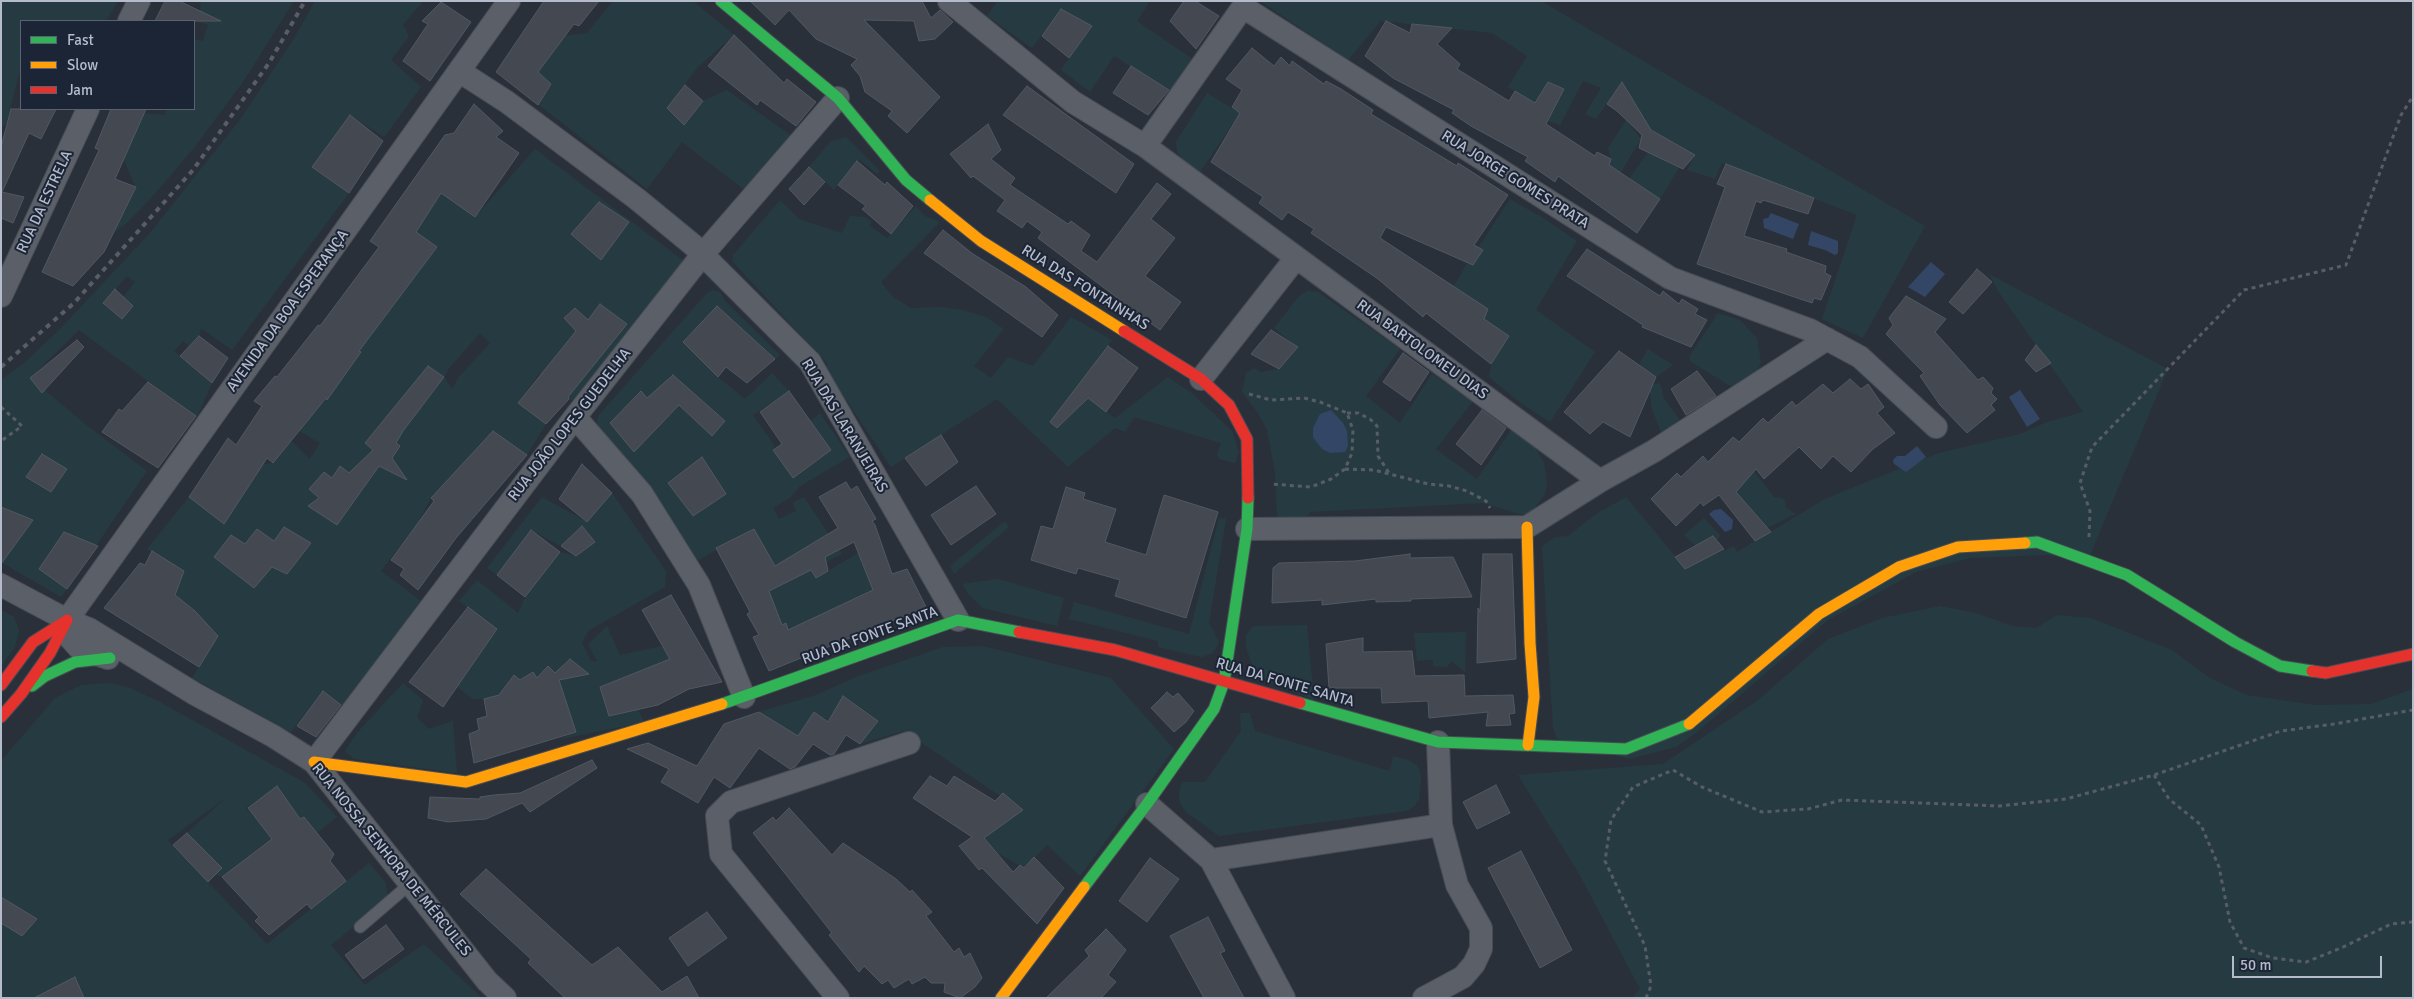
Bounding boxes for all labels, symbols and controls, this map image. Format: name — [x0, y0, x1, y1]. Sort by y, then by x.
legend — [20, 20, 195, 110]
text: Fast — [67, 31, 94, 49]
text: Slow — [67, 56, 98, 74]
text: Jam — [67, 81, 93, 99]
street label: RUA JORGE GOMES PRATA — [1438, 127, 1592, 233]
street label: RUA DA ESTRELA — [13, 148, 77, 256]
street label: AVENIDA DA BOA ESPERANÇA — [223, 227, 353, 395]
street label: RUA DAS FONTAINHAS — [1018, 241, 1152, 335]
street label: RUA BARTOLOMEU DIAS — [1353, 296, 1491, 404]
street label: RUA JOÃO LOPES GUEDELHA — [505, 345, 635, 505]
street label: RUA DAS LARANJEIRAS — [797, 356, 891, 496]
street label: RUA DA FONTE SANTA — [800, 603, 940, 669]
street label: RUA DA FONTE SANTA — [1214, 655, 1356, 711]
street label: RUA NOSSA SENHORA DE MÉRCULES — [307, 760, 475, 960]
scale bar — [2234, 946, 2384, 978]
text: 50 m — [2240, 956, 2271, 974]

